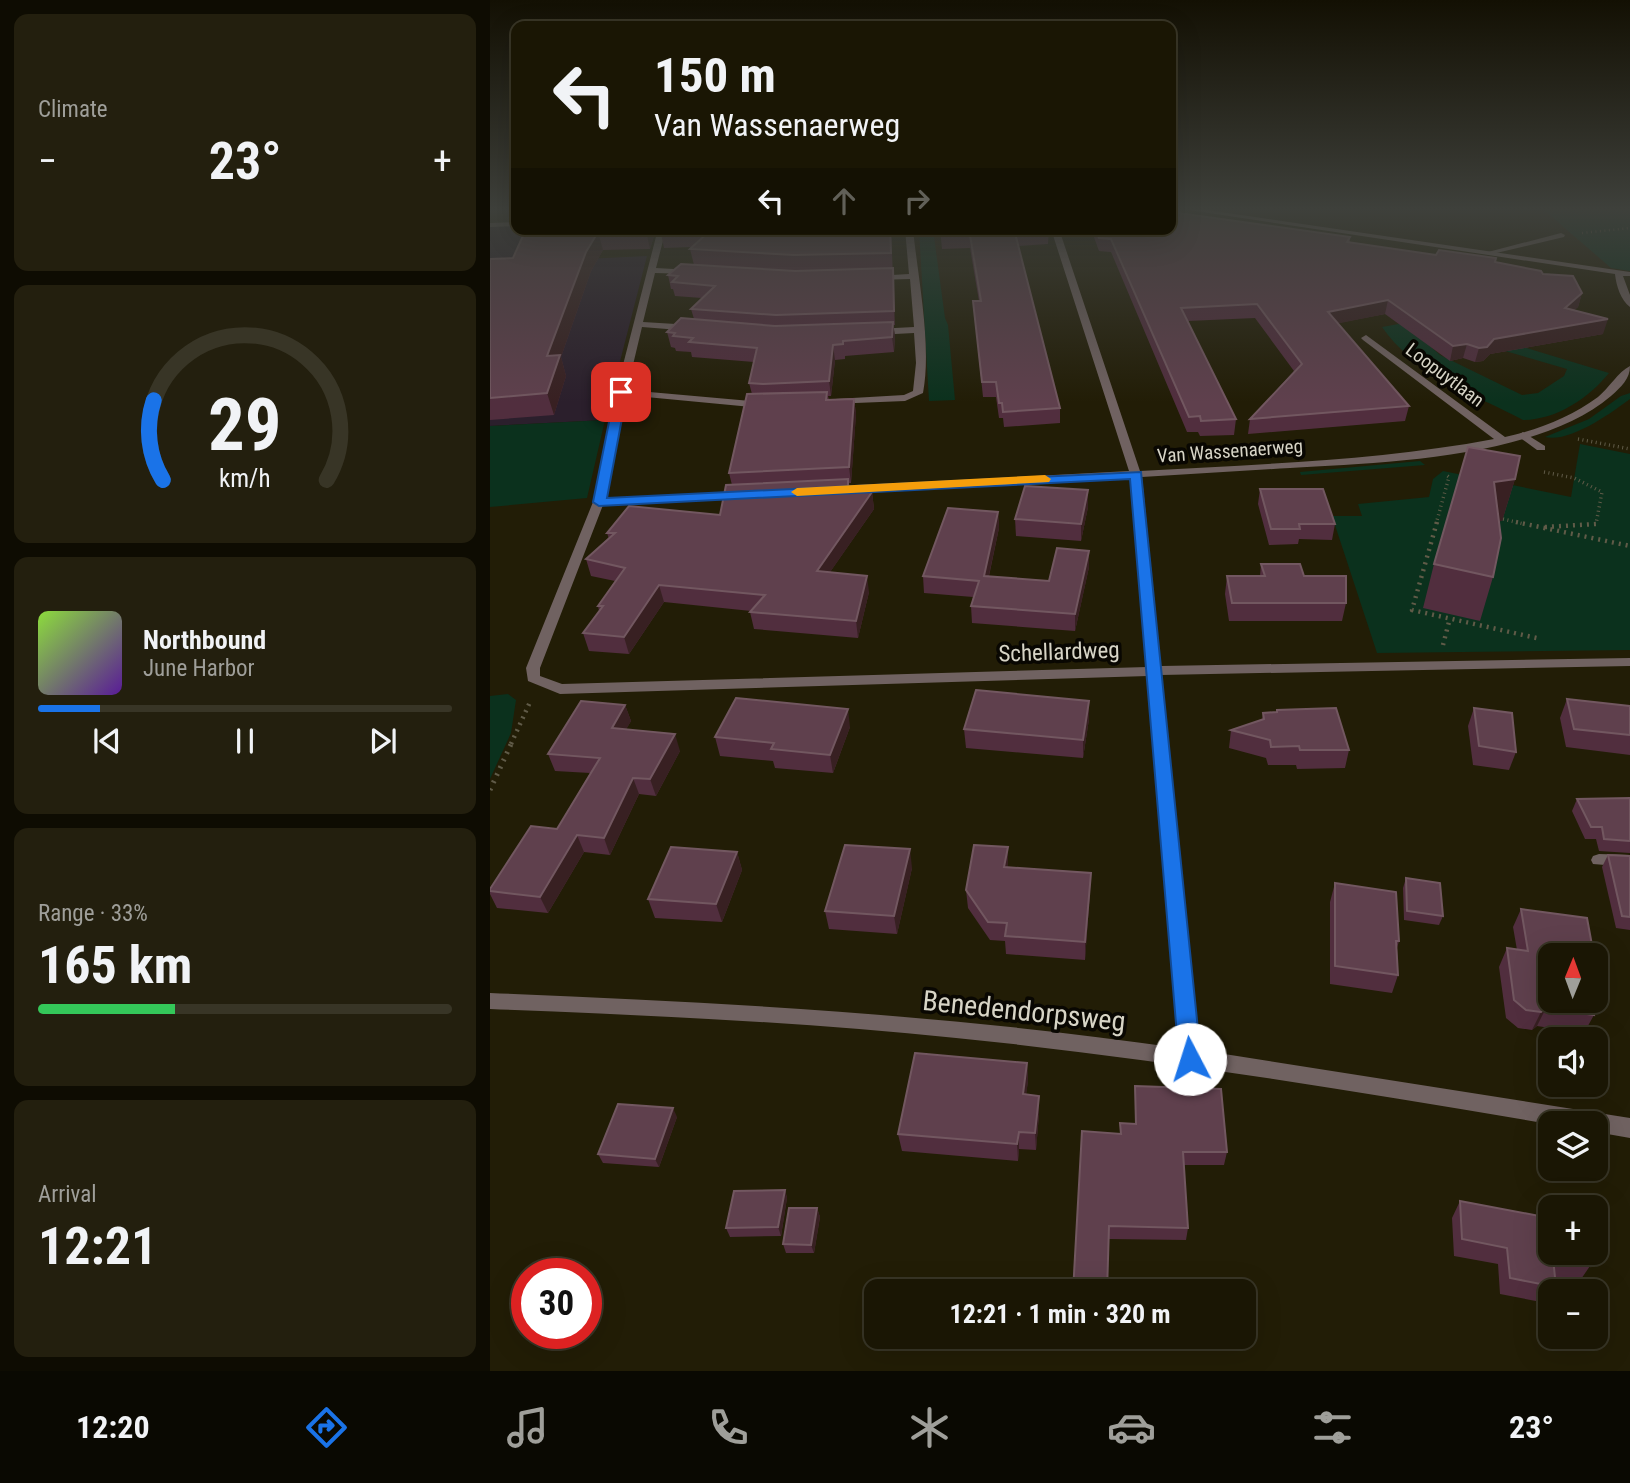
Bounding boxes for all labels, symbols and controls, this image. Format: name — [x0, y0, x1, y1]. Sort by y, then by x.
text: 150 m — [654, 47, 776, 104]
icon: left — [539, 49, 630, 140]
text: Climate — [38, 96, 108, 123]
text: Van Wassenaerweg — [654, 106, 900, 144]
text: 23° — [209, 131, 281, 192]
text: − — [38, 139, 57, 183]
text: + — [433, 139, 452, 183]
icon: left — [752, 182, 790, 220]
icon: ahead — [825, 182, 863, 220]
icon: right — [898, 182, 936, 220]
street label: Loopuytlaan — [1401, 338, 1489, 412]
pin — [591, 362, 651, 422]
icon: arrive — [602, 373, 640, 411]
text: 29 — [208, 383, 282, 469]
street label: Van Wassenaerweg — [1156, 434, 1304, 468]
text: km/h — [219, 464, 271, 493]
text: Northbound — [143, 625, 266, 655]
street label: Schellardweg — [998, 636, 1120, 668]
text: June Harbor — [143, 655, 255, 682]
icon: previous — [88, 722, 126, 760]
icon: pause — [226, 722, 264, 760]
icon: next — [364, 722, 402, 760]
text: Range · 33% — [38, 900, 148, 927]
text: 165 km — [38, 935, 192, 996]
north arrow — [1538, 943, 1608, 1013]
map controls — [1538, 943, 1608, 1349]
street label: Benedendorpsweg — [921, 984, 1127, 1038]
position arrow — [1153, 1022, 1227, 1096]
button: sound — [1538, 1027, 1608, 1097]
button: layers — [1538, 1111, 1608, 1181]
text: Arrival — [38, 1181, 97, 1208]
button: + — [1538, 1195, 1608, 1265]
text: 12:21 — [38, 1216, 157, 1277]
speed limit sign: 30 — [511, 1258, 602, 1349]
button: − — [1538, 1279, 1608, 1349]
text: 12:21 · 1 min · 320 m — [950, 1299, 1170, 1329]
icon: directions — [302, 1403, 351, 1452]
icon: music — [503, 1403, 552, 1452]
icon: phone — [704, 1403, 753, 1452]
icon: climate — [905, 1403, 954, 1452]
icon: car — [1107, 1403, 1156, 1452]
icon: filters — [1308, 1403, 1357, 1452]
text: 12:20 — [76, 1408, 150, 1446]
text: 23° — [1509, 1408, 1554, 1446]

